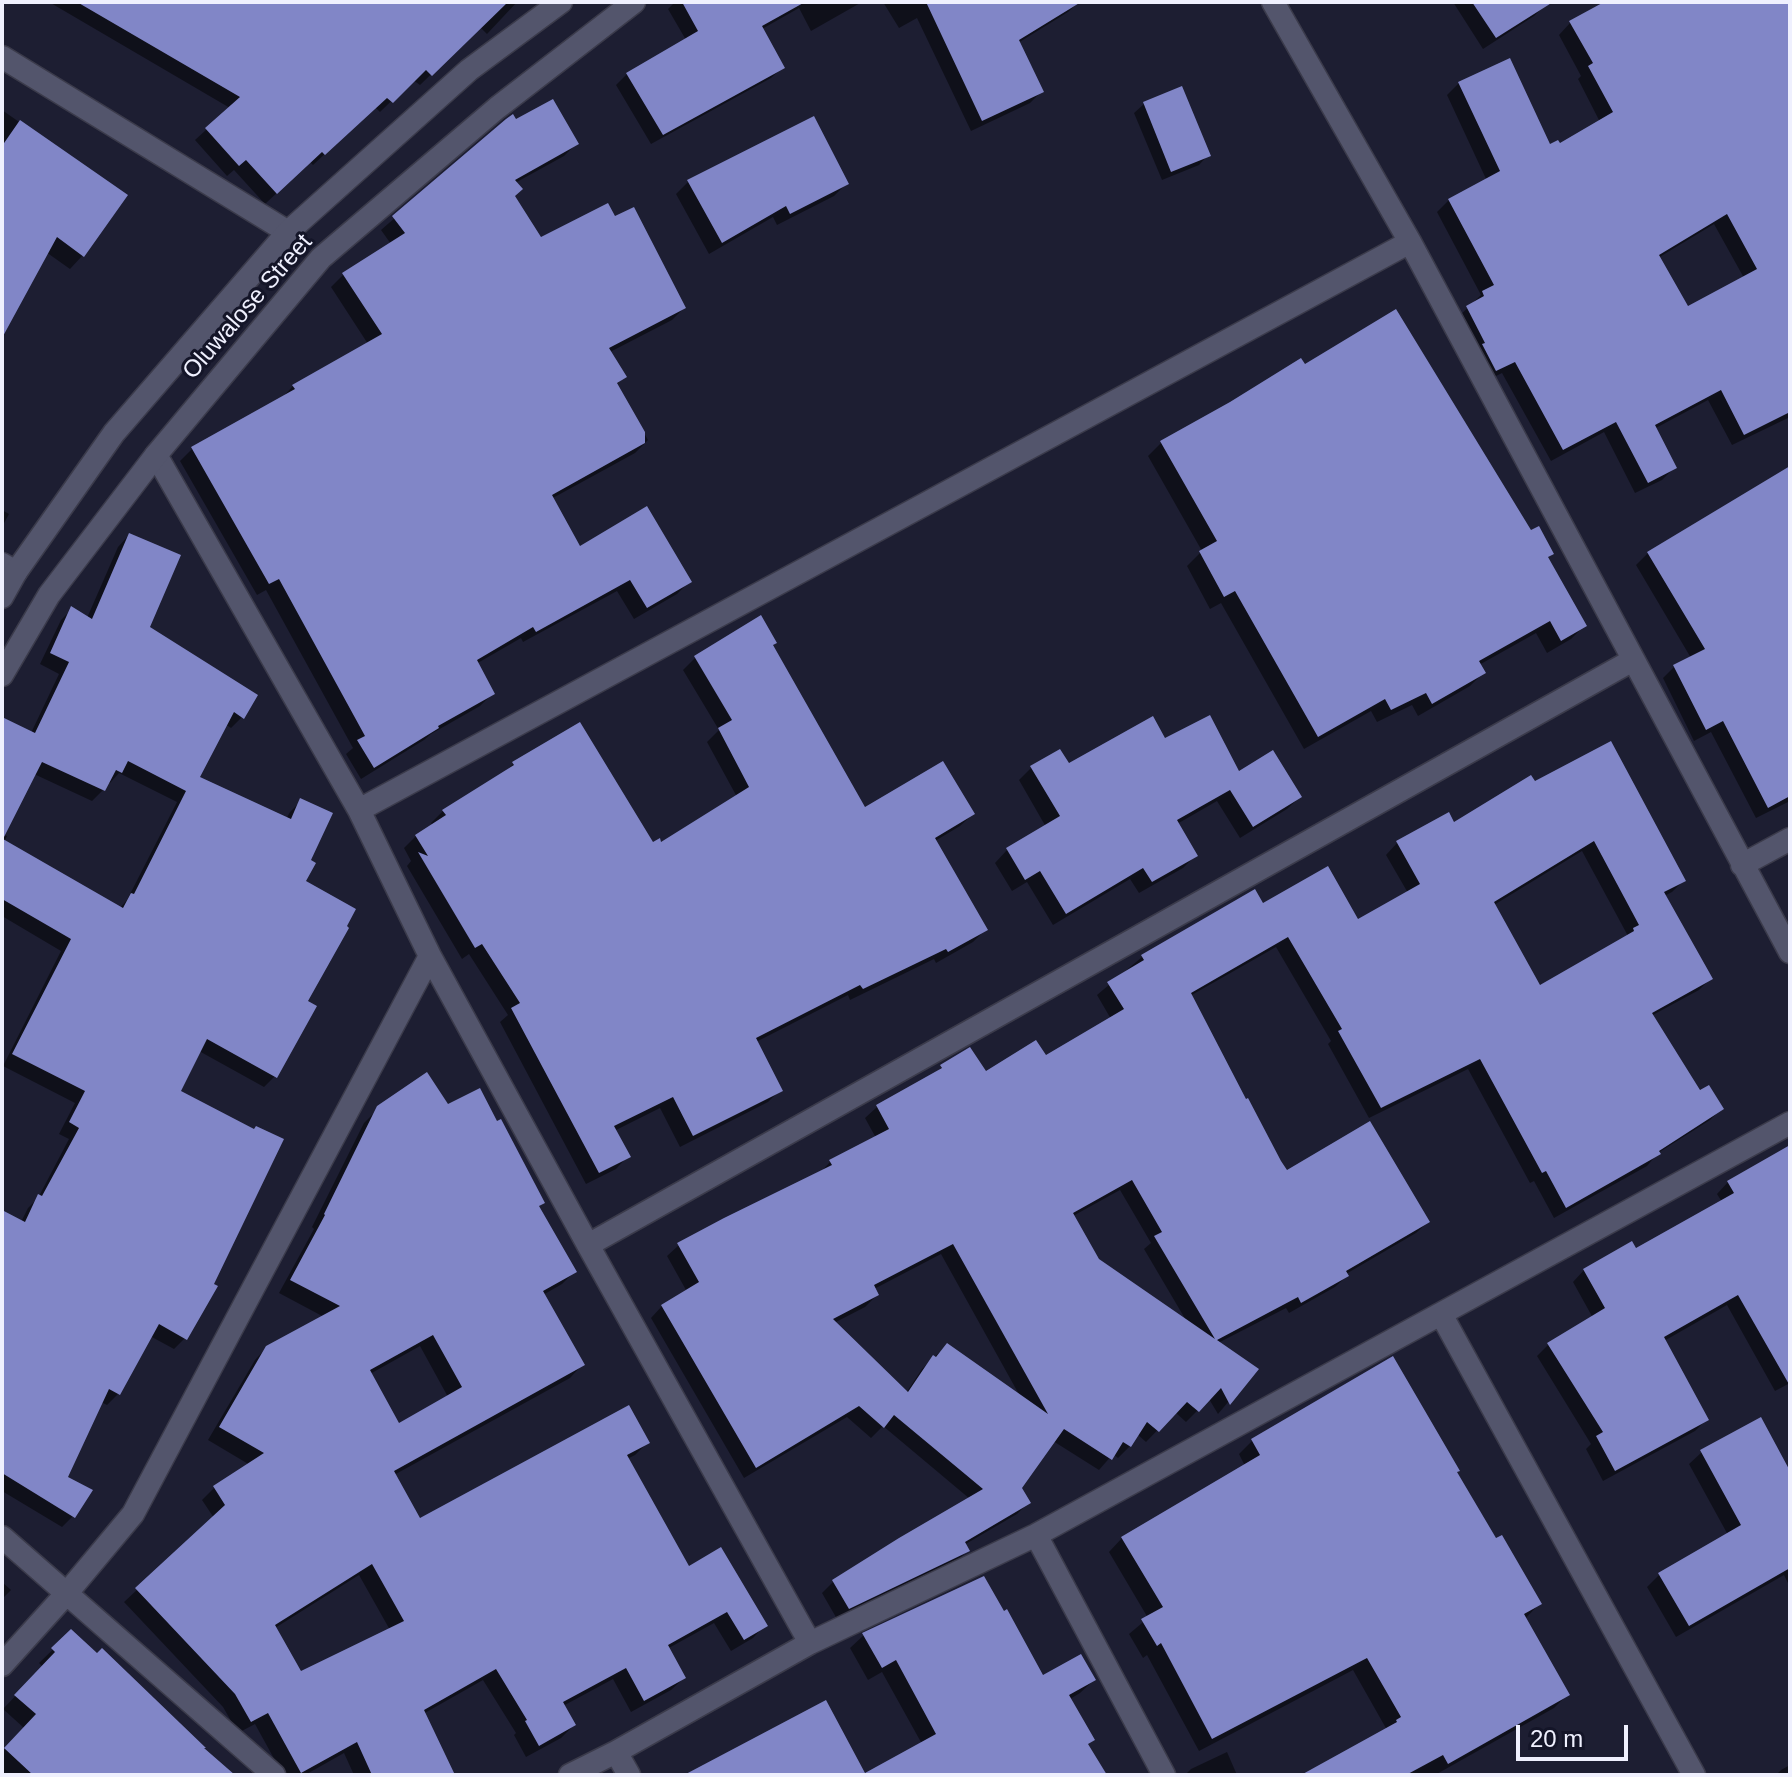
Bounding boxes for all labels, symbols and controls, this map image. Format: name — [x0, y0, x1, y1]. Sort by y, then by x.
street label: Oluwalose Street — [177, 229, 319, 385]
scale bar — [1520, 1709, 1632, 1759]
text: 20 m — [1530, 1725, 1583, 1752]

